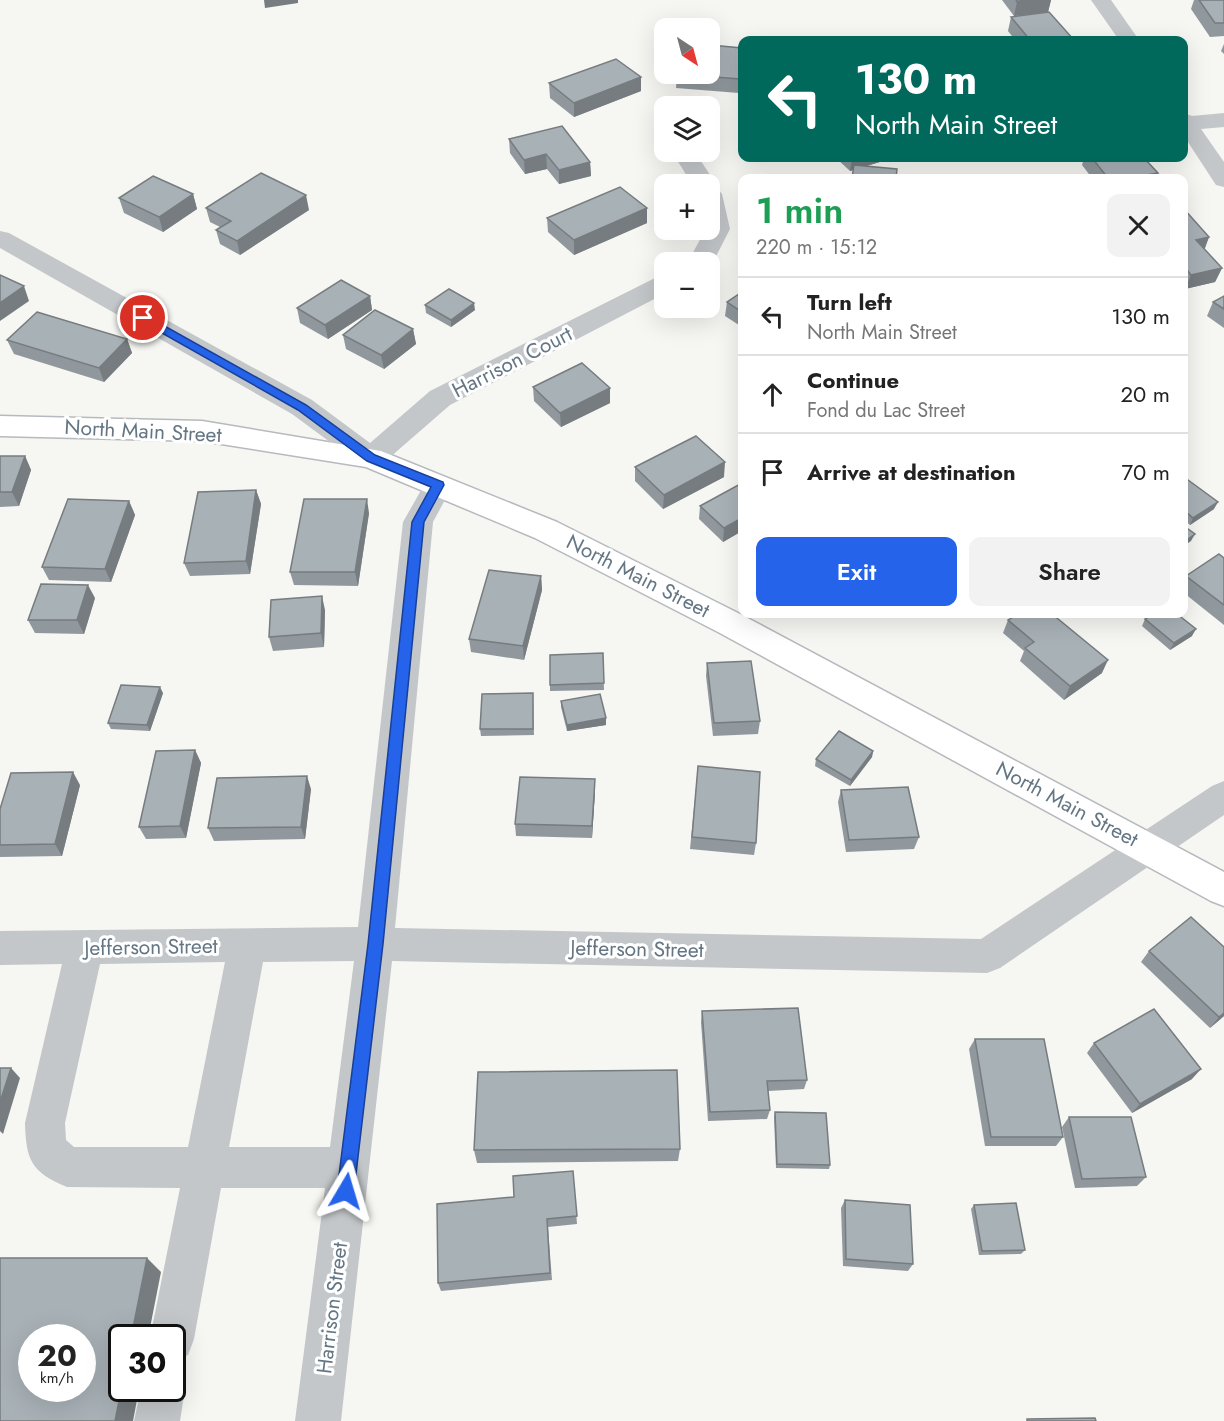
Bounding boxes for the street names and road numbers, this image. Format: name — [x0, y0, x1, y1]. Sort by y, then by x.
street label: Harrison Court — [447, 319, 577, 405]
street label: North Main Street — [64, 412, 222, 450]
street label: North Main Street — [561, 527, 715, 625]
street label: North Main Street — [991, 754, 1143, 854]
street label: Jefferson Street — [81, 931, 218, 963]
street label: Jefferson Street — [567, 933, 704, 965]
street label: Harrison Street — [309, 1240, 355, 1376]

